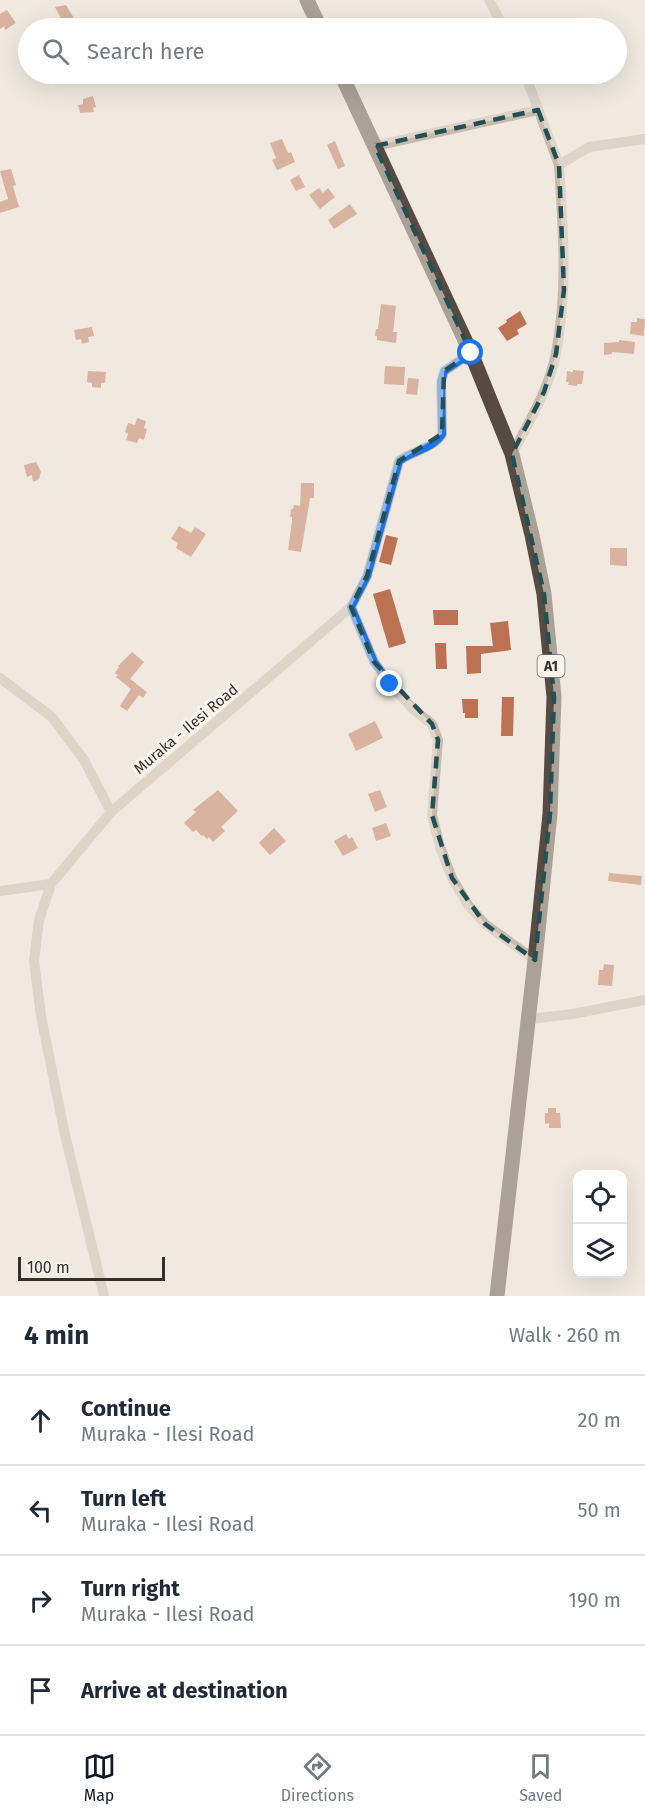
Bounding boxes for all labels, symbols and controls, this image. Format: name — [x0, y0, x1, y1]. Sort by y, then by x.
search box — [18, 18, 627, 84]
icon: search — [39, 35, 72, 68]
text: Search here — [87, 38, 205, 65]
route start — [457, 339, 483, 365]
road number: A1 — [538, 655, 564, 677]
route end — [376, 670, 402, 696]
street label: Muraka - Ilesi Road — [130, 680, 242, 778]
map controls — [573, 1170, 627, 1278]
button: locate — [573, 1170, 627, 1224]
button: layers — [573, 1224, 627, 1278]
scale bar — [18, 1254, 165, 1282]
text: 100 m — [27, 1258, 70, 1277]
text: 4 min — [24, 1320, 89, 1351]
text: Walk · 260 m — [509, 1323, 621, 1347]
text: Continue — [81, 1395, 171, 1422]
icon: ahead — [24, 1404, 57, 1437]
text: 20 m — [578, 1408, 621, 1432]
text: Muraka - Ilesi Road — [81, 1422, 255, 1446]
text: Turn left — [81, 1485, 166, 1512]
icon: left — [24, 1494, 57, 1527]
text: 50 m — [577, 1498, 621, 1522]
text: Muraka - Ilesi Road — [81, 1512, 255, 1536]
text: Turn right — [81, 1575, 180, 1602]
icon: right — [24, 1584, 57, 1617]
text: 190 m — [568, 1588, 621, 1612]
text: Muraka - Ilesi Road — [81, 1602, 255, 1626]
icon: arrive — [24, 1674, 57, 1707]
text: Arrive at destination — [81, 1677, 288, 1704]
tab: Map — [83, 1750, 116, 1805]
tab: Directions — [281, 1750, 354, 1805]
tab: Saved — [519, 1750, 562, 1805]

